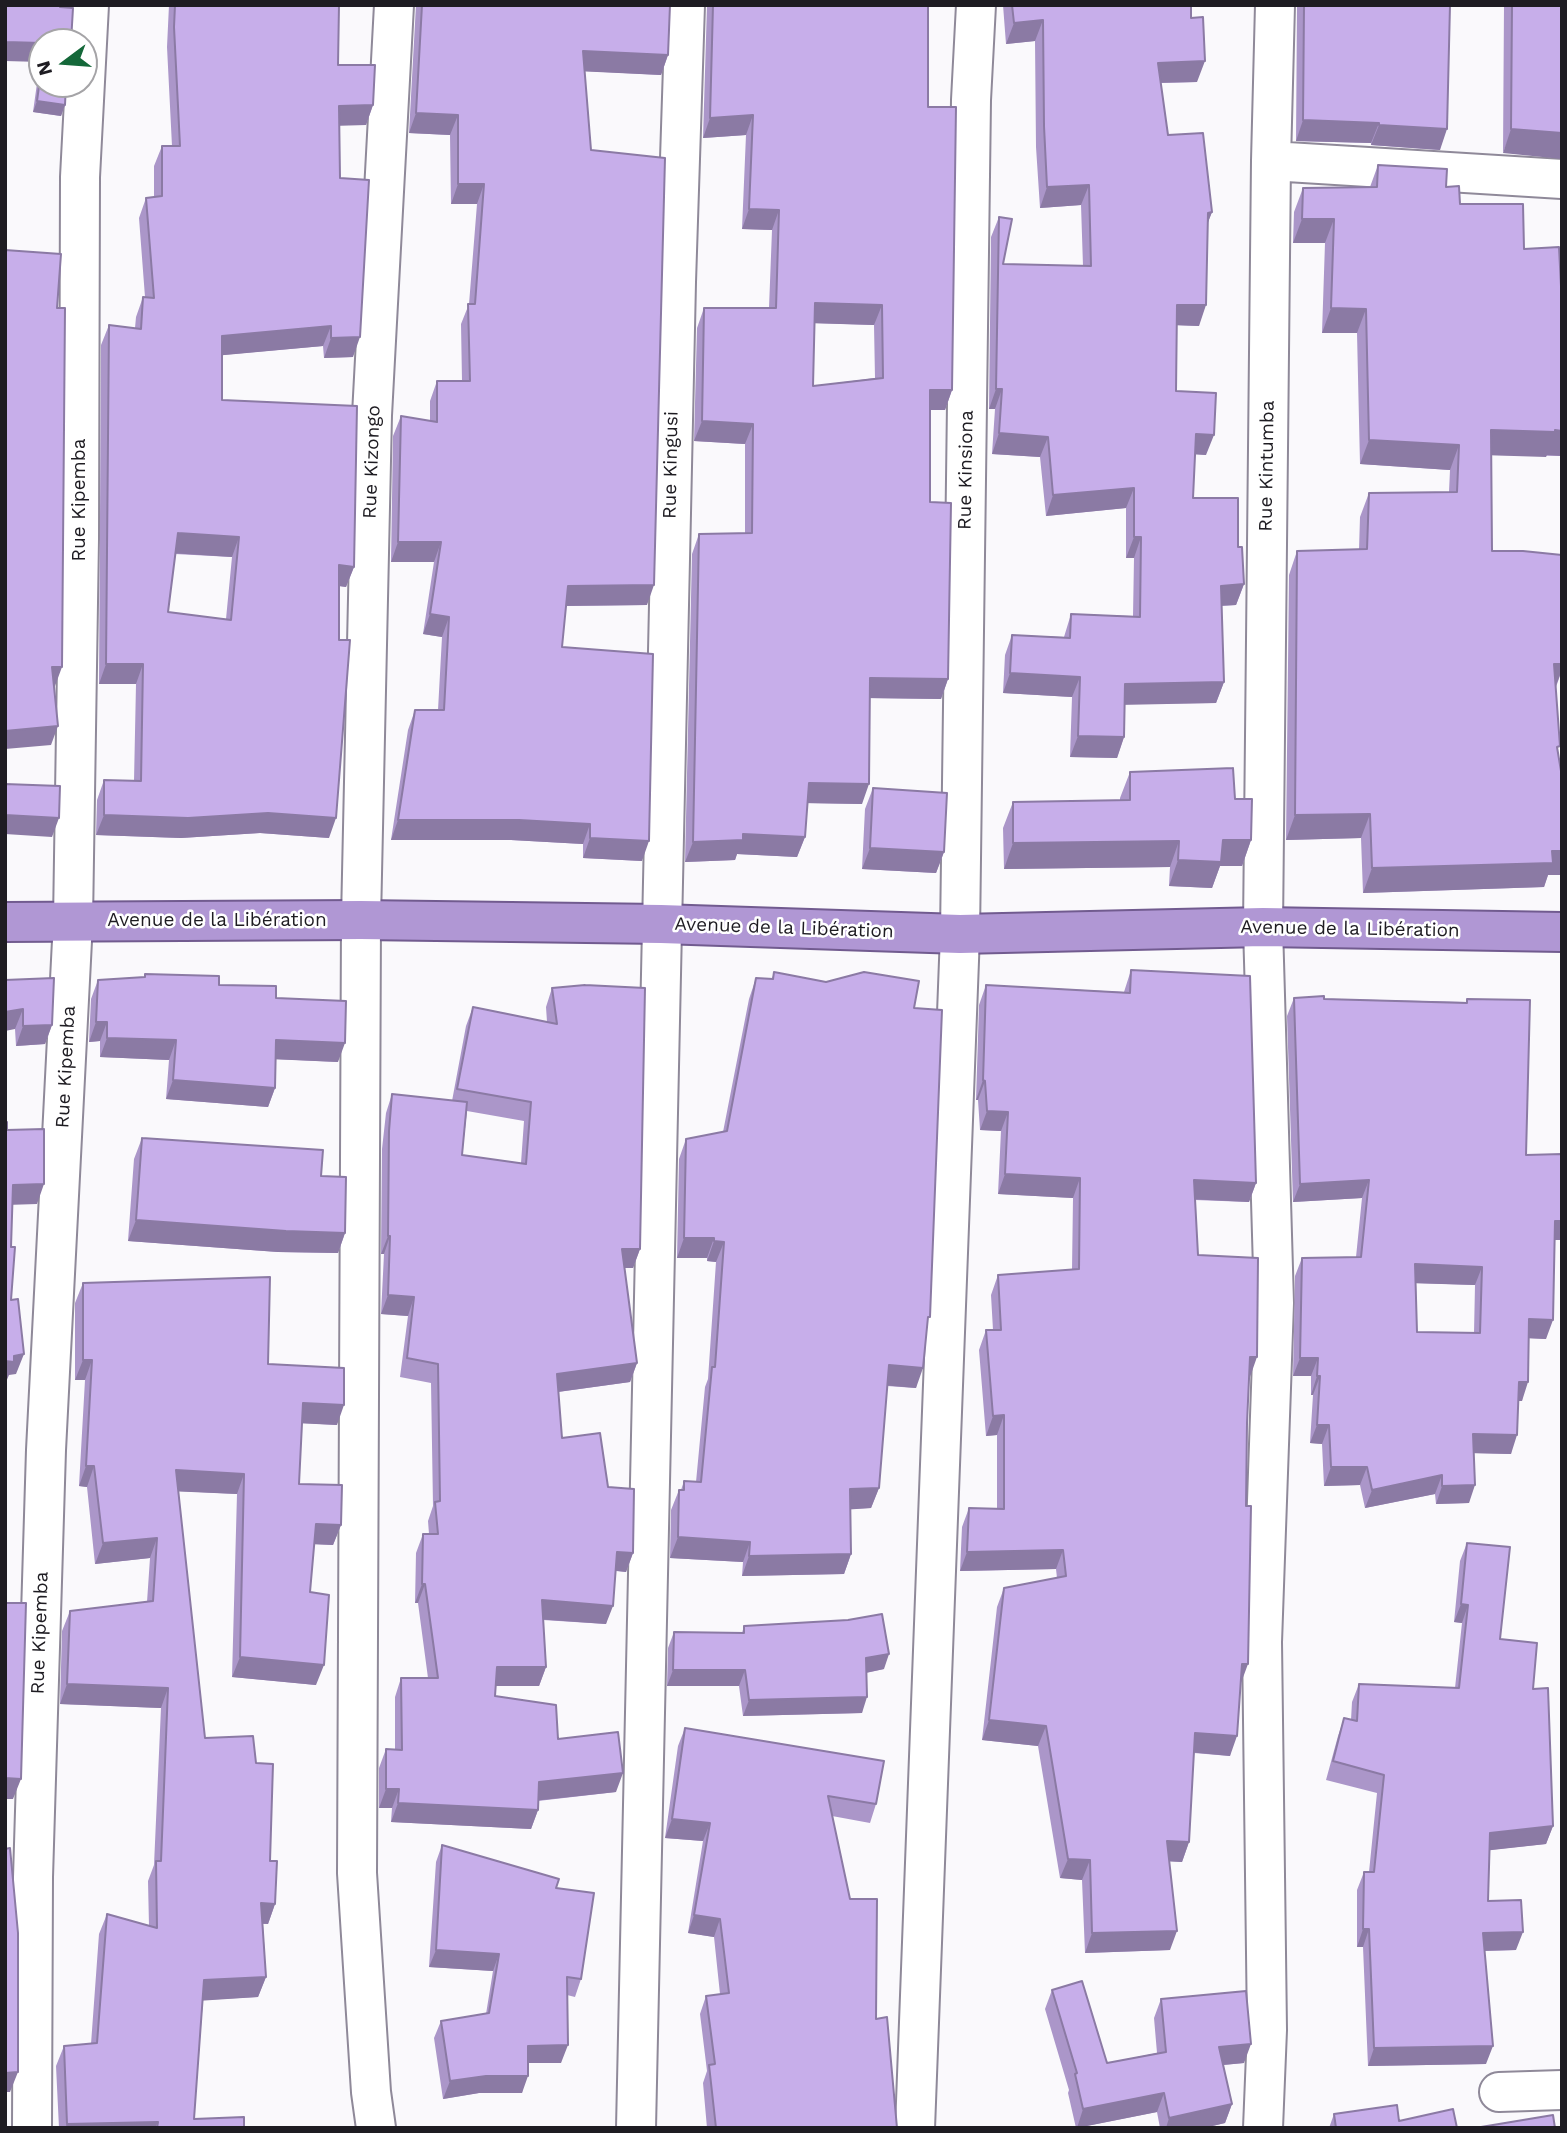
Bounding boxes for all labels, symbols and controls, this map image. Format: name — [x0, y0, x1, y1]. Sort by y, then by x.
north arrow — [28, 28, 98, 98]
text: N — [31, 58, 57, 78]
street label: Rue Kintumba — [1254, 400, 1280, 532]
street label: Rue Kizongo — [359, 405, 385, 519]
street label: Rue Kinsiona — [954, 410, 978, 530]
street label: Rue Kingusi — [659, 411, 683, 519]
street label: Rue Kipemba — [68, 439, 90, 561]
street label: Avenue de la Libération — [107, 909, 327, 931]
street label: Avenue de la Libération — [674, 913, 894, 943]
street label: Avenue de la Libération — [1240, 916, 1460, 942]
street label: Rue Kipemba — [51, 1005, 81, 1129]
street label: Rue Kipemba — [26, 1571, 54, 1695]

